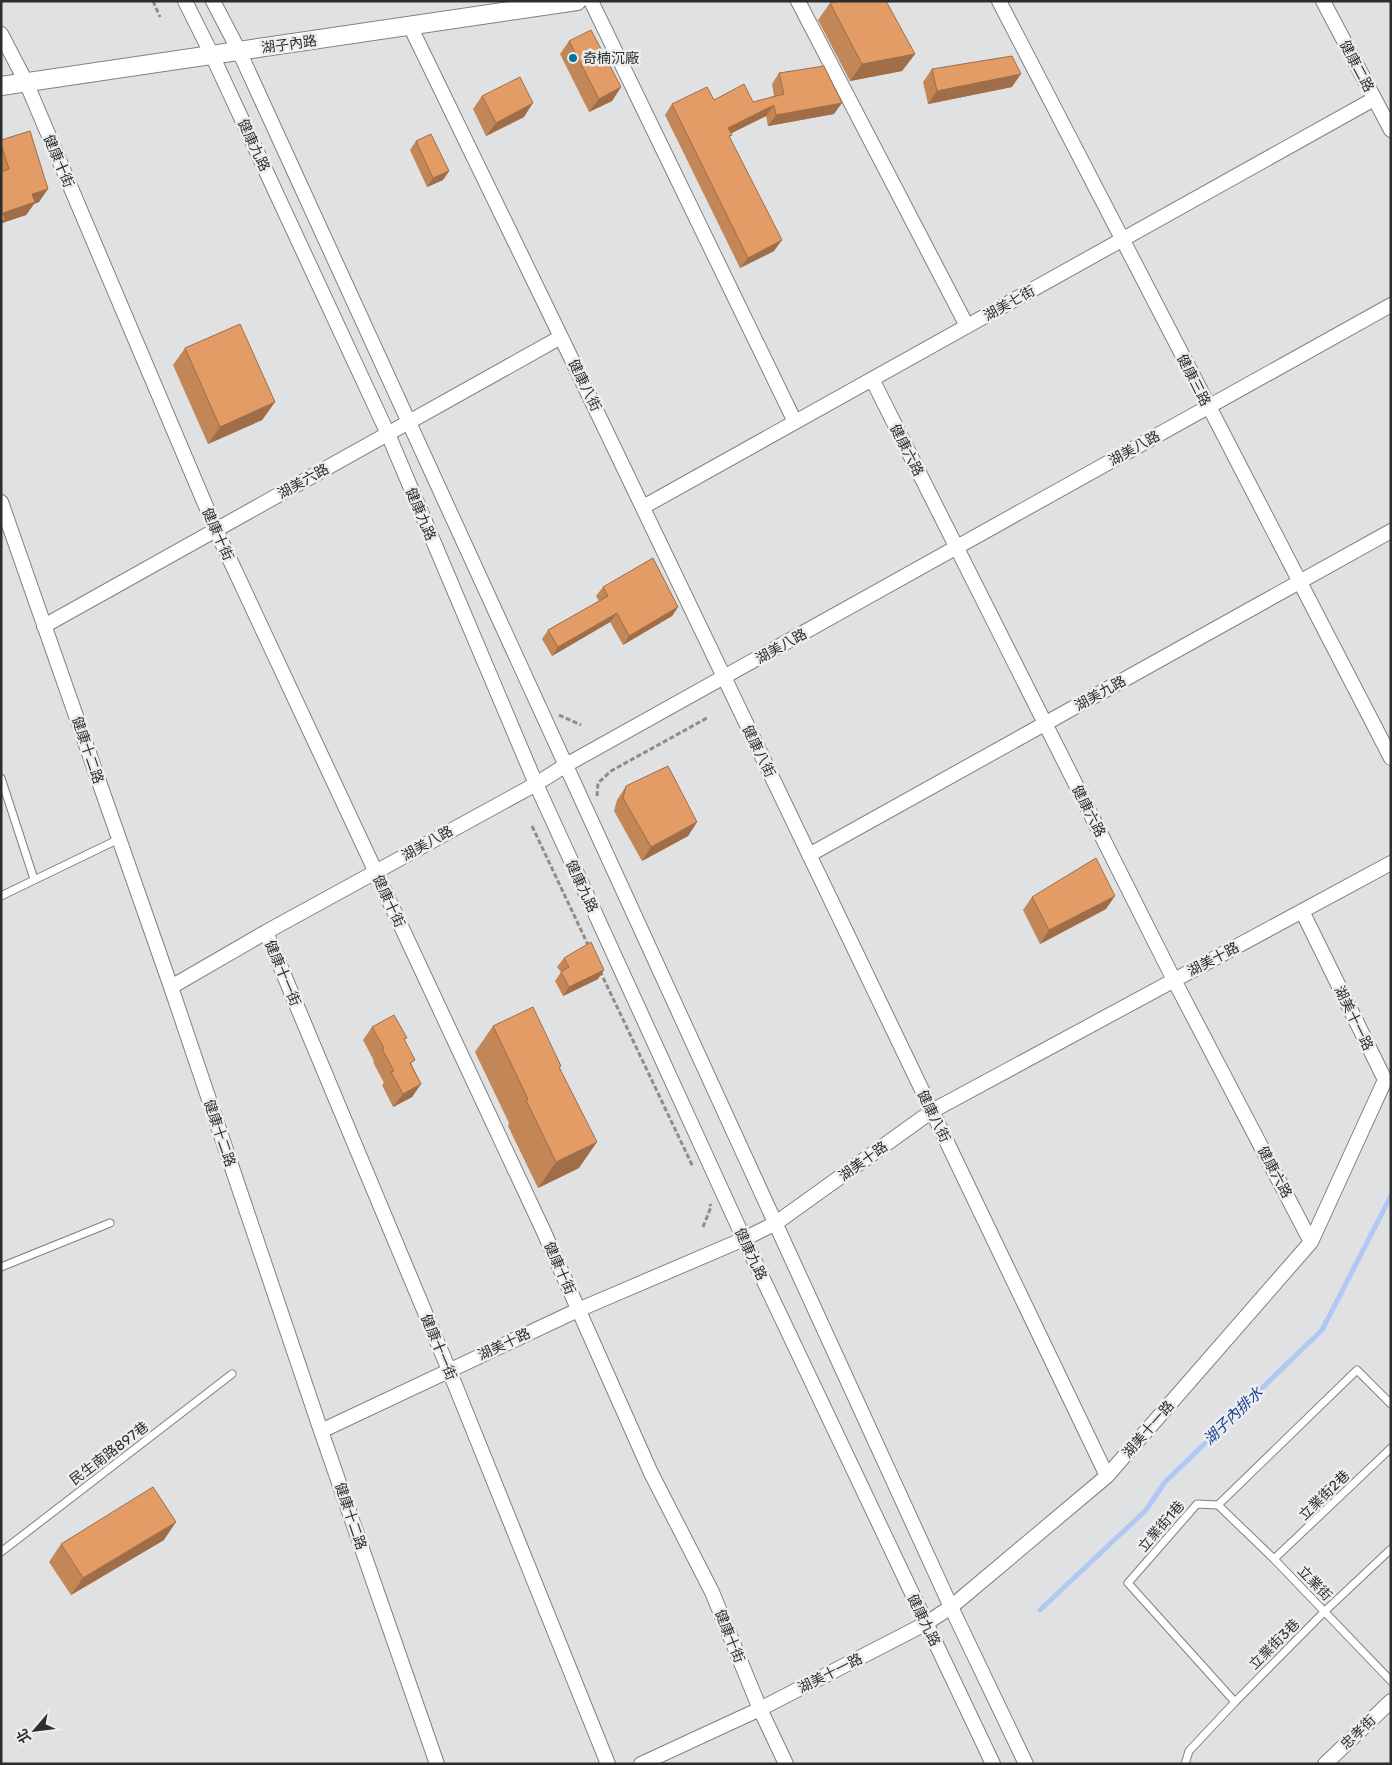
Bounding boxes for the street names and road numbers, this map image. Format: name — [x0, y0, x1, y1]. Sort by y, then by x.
street label: 湖子內路 — [260, 32, 318, 57]
street label: 健康二路 — [1336, 38, 1377, 95]
street label: 健康九路 — [234, 116, 273, 174]
street label: 健康十街 — [40, 132, 77, 190]
street label: 湖美七街 — [981, 282, 1038, 324]
street label: 健康三路 — [1173, 351, 1214, 409]
street label: 健康八街 — [565, 356, 604, 414]
street label: 健康六路 — [886, 421, 927, 479]
street label: 湖美八路 — [1106, 427, 1163, 469]
street label: 湖美六路 — [275, 460, 332, 502]
street label: 健康九路 — [402, 485, 439, 543]
street label: 健康十街 — [198, 505, 237, 563]
street label: 湖美八路 — [753, 625, 810, 667]
street label: 湖美九路 — [1072, 672, 1129, 714]
street label: 健康十二路 — [68, 714, 107, 786]
street label: 健康八街 — [739, 722, 778, 780]
street label: 健康六路 — [1068, 782, 1109, 840]
street label: 湖美八路 — [399, 822, 456, 864]
street label: 健康九路 — [562, 857, 601, 915]
street label: 健康十街 — [369, 872, 408, 930]
street label: 健康十一街 — [261, 938, 304, 1009]
street label: 湖美十路 — [1185, 939, 1242, 980]
street label: 湖美十一路 — [1331, 983, 1377, 1053]
street label: 健康八街 — [914, 1087, 953, 1145]
street label: 健康十二路 — [200, 1097, 239, 1169]
street label: 湖美十路 — [836, 1138, 891, 1185]
street label: 健康六路 — [1254, 1144, 1295, 1201]
street label: 健康九路 — [731, 1225, 770, 1283]
street label: 健康十街 — [540, 1239, 579, 1297]
street label: 健康十一街 — [417, 1312, 460, 1383]
street label: 湖美十路 — [475, 1325, 533, 1364]
street label: 湖美十一路 — [1119, 1397, 1178, 1461]
street label: 民生南路897巷 — [66, 1418, 152, 1489]
street label: 立業街2巷 — [1295, 1467, 1353, 1524]
street label: 健康十二路 — [331, 1480, 370, 1552]
street label: 立業街1巷 — [1135, 1497, 1188, 1555]
street label: 立業街 — [1294, 1562, 1335, 1604]
street label: 健康九路 — [904, 1591, 943, 1649]
street label: 健康十街 — [711, 1607, 748, 1665]
street label: 立業街3巷 — [1246, 1616, 1303, 1673]
street label: 湖美十一路 — [795, 1650, 865, 1697]
street label: 忠孝街 — [1337, 1712, 1379, 1753]

